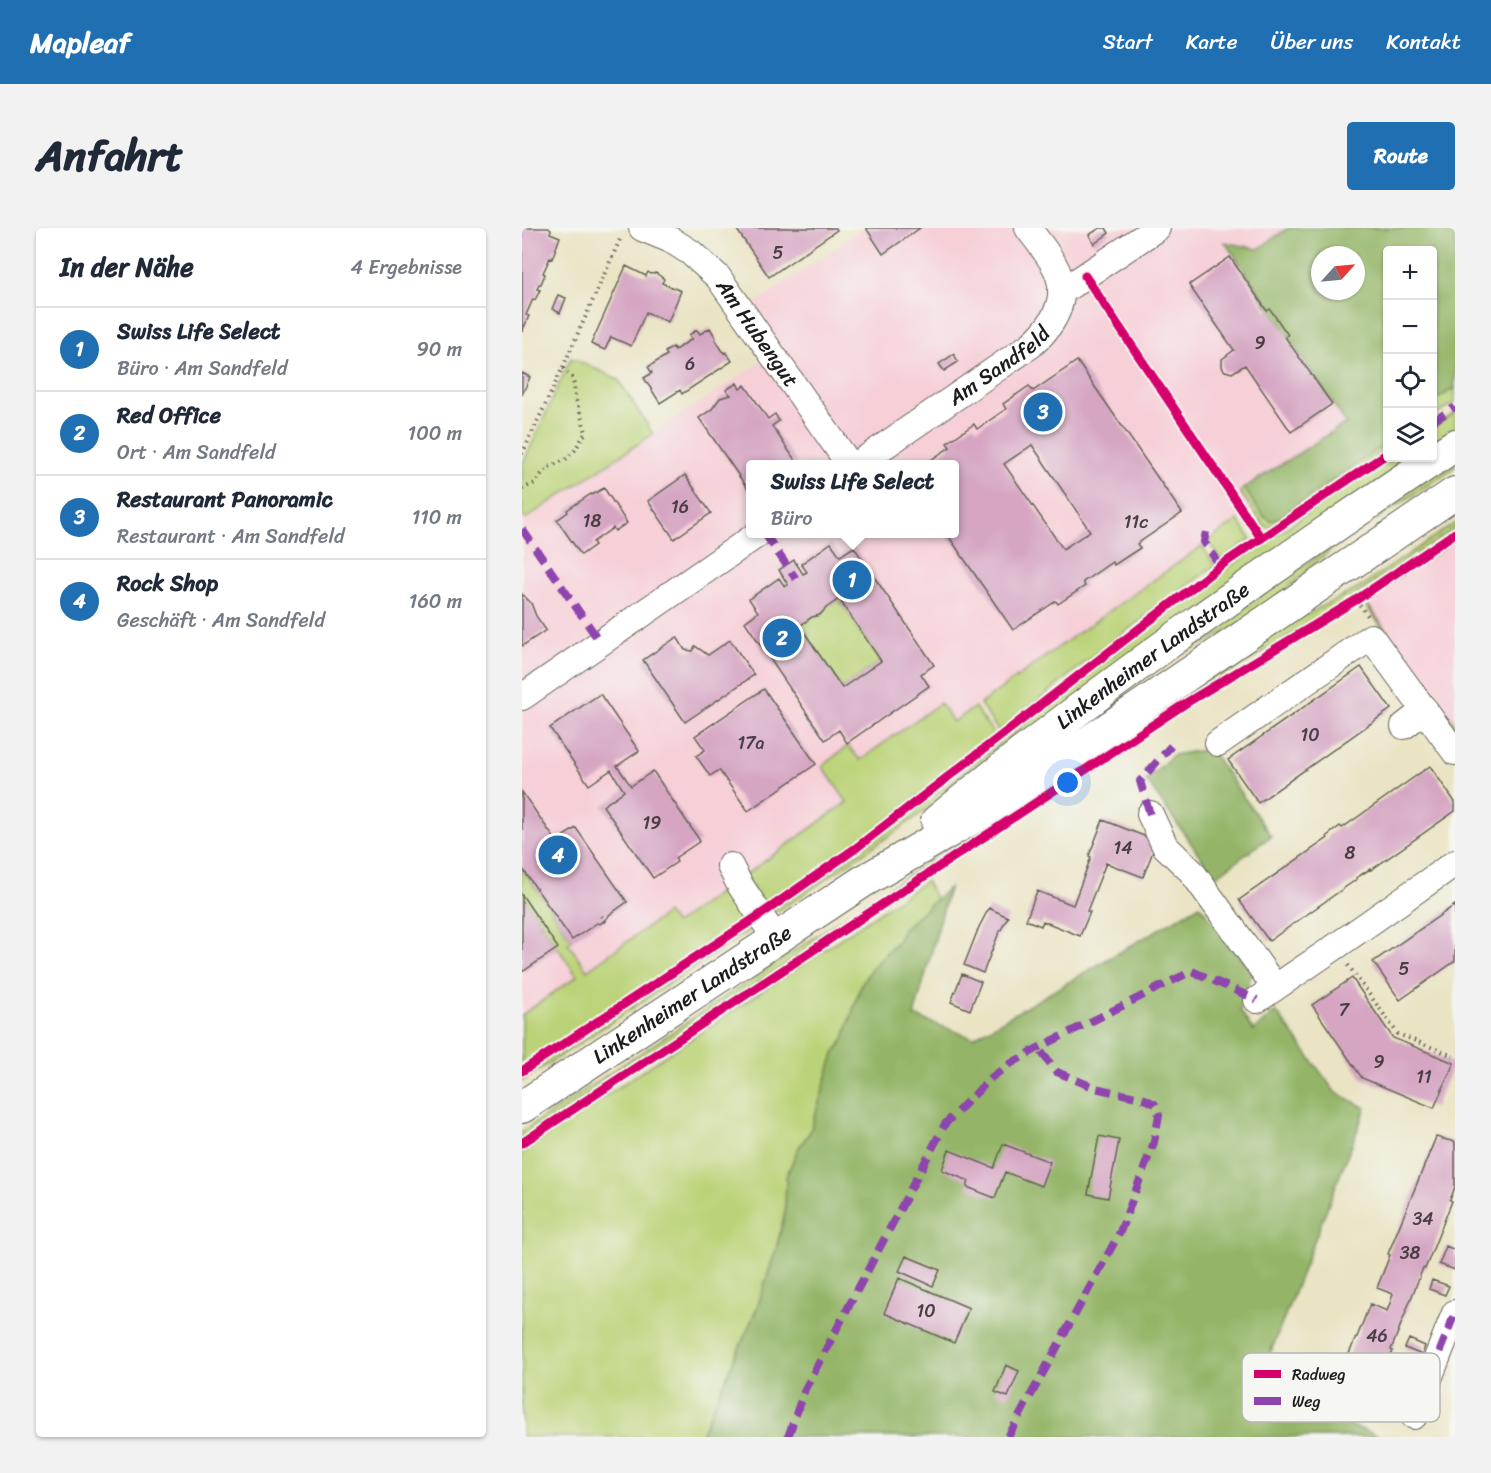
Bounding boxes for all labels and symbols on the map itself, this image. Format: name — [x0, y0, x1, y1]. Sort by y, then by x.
house number: 5 — [773, 237, 784, 269]
north arrow — [1311, 246, 1365, 300]
street label: Am Hubengut — [705, 270, 809, 396]
street label: Am Sandfeld — [939, 316, 1061, 416]
house number: 9 — [1254, 327, 1266, 359]
house number: 6 — [685, 348, 695, 380]
pin: 3 — [1024, 390, 1062, 435]
house number: 16 — [671, 491, 689, 523]
house number: 18 — [583, 505, 601, 537]
house number: 11c — [1124, 506, 1148, 538]
pin: 1 — [832, 558, 872, 602]
street label: Linkenheimer Landstraße — [1047, 571, 1258, 740]
pin: 2 — [762, 616, 802, 660]
house number: 10 — [1300, 719, 1320, 751]
house number: 17a — [737, 727, 765, 759]
your location — [1053, 768, 1082, 797]
house number: 19 — [643, 807, 661, 839]
pin: 4 — [538, 832, 578, 878]
house number: 14 — [1114, 832, 1132, 864]
house number: 8 — [1345, 837, 1356, 869]
street label: Linkenheimer Landstraße — [584, 914, 800, 1075]
house number: 5 — [1399, 953, 1410, 985]
house number: 7 — [1339, 994, 1351, 1026]
house number: 9 — [1373, 1046, 1385, 1078]
house number: 11 — [1416, 1061, 1432, 1093]
house number: 34 — [1412, 1203, 1434, 1235]
house number: 38 — [1400, 1237, 1421, 1269]
house number: 10 — [916, 1295, 936, 1327]
house number: 46 — [1366, 1320, 1388, 1352]
legend — [1242, 1353, 1440, 1422]
text: Radweg — [1292, 1360, 1346, 1389]
text: Weg — [1292, 1387, 1321, 1416]

